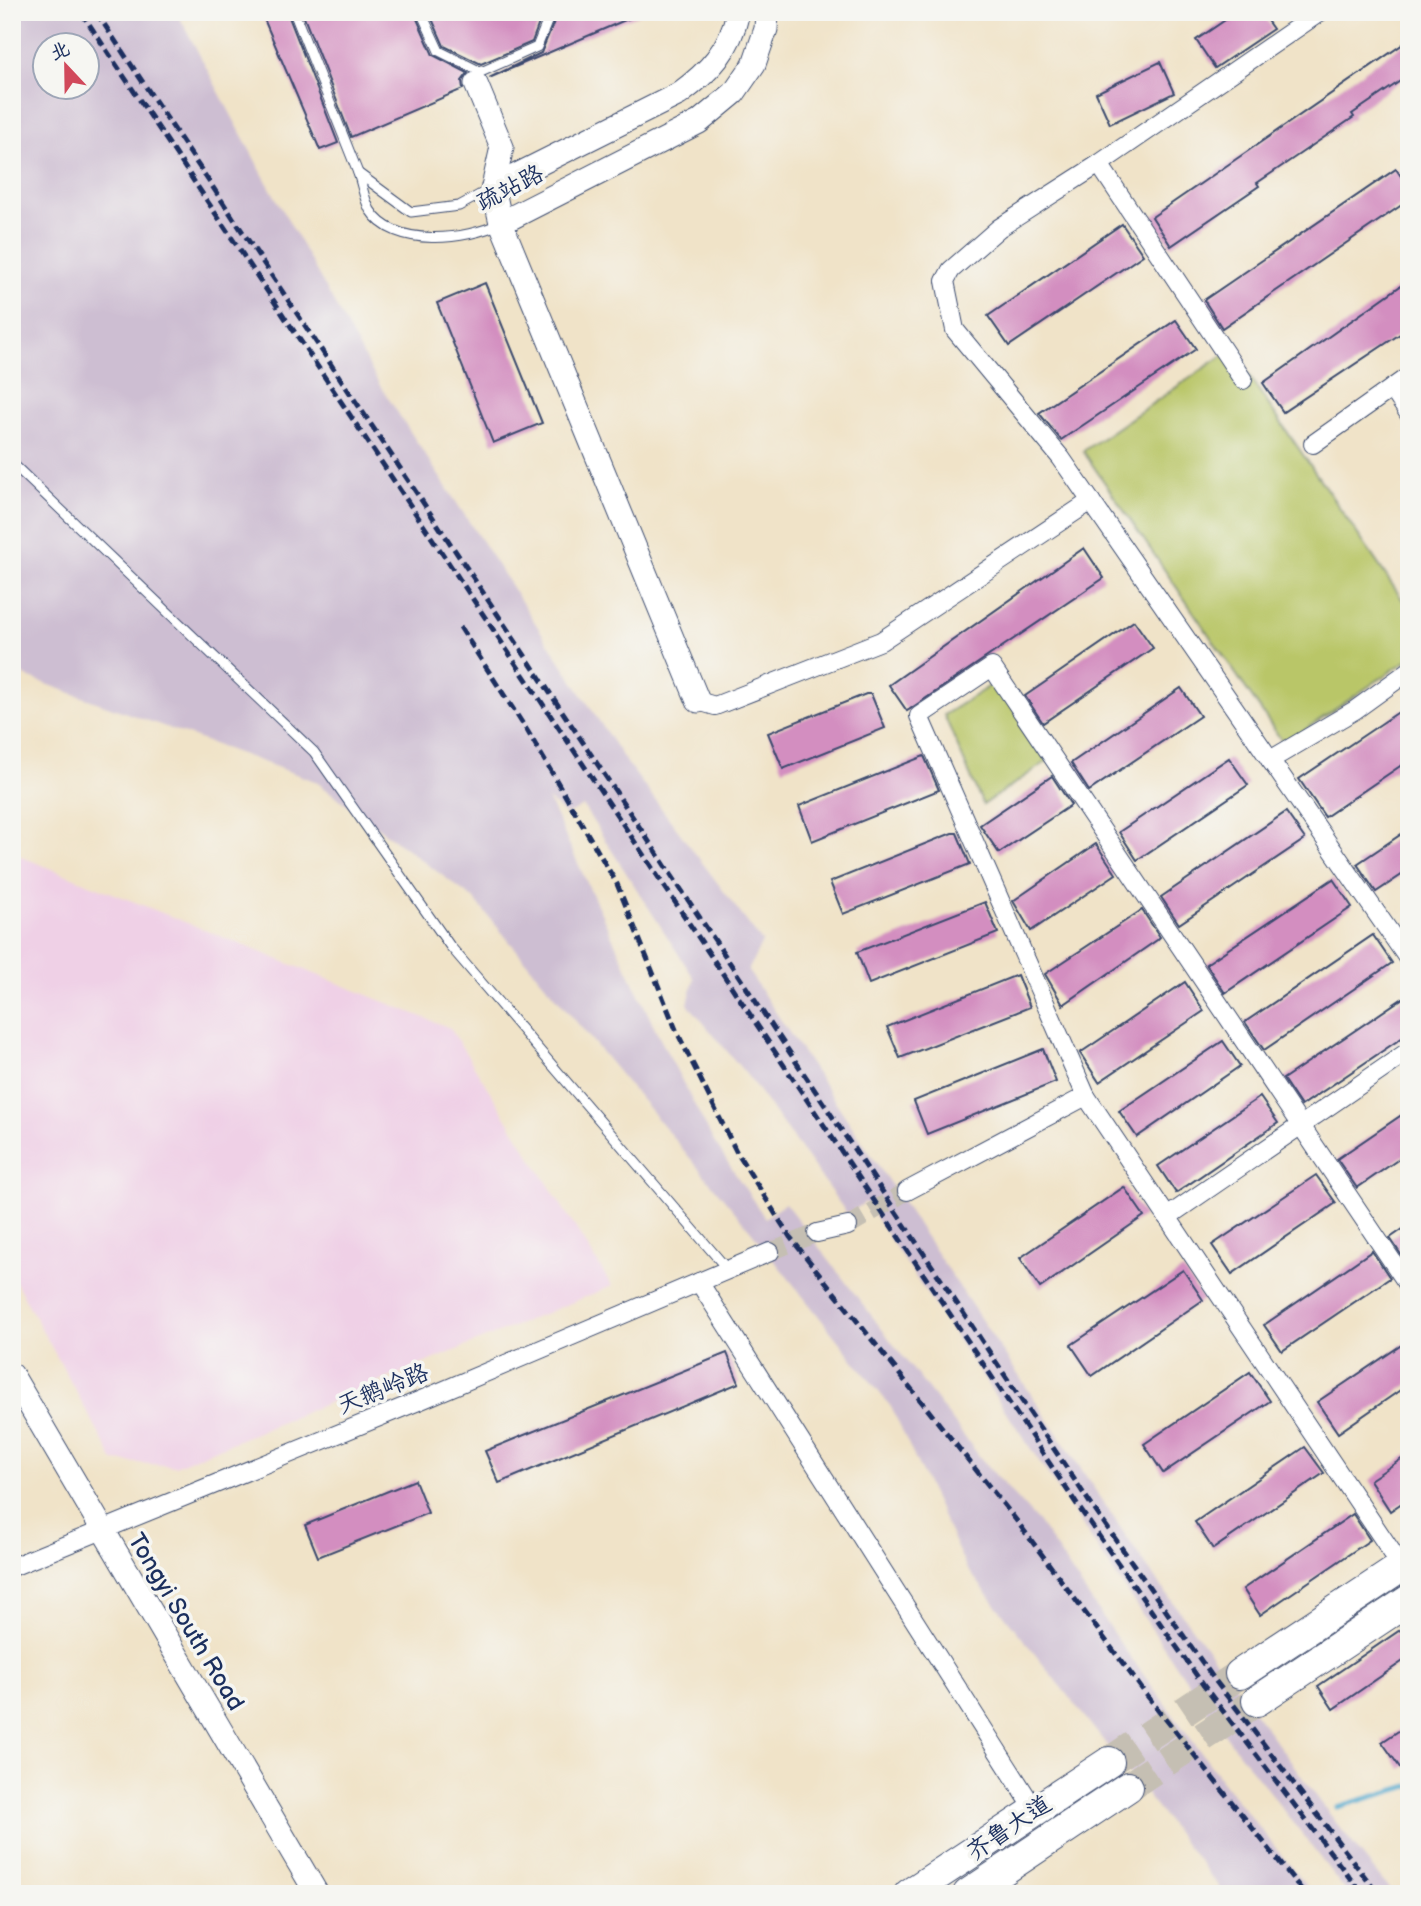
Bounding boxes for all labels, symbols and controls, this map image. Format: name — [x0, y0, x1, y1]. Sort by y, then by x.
north arrow — [32, 32, 102, 102]
text: 北 — [47, 37, 73, 66]
street label: 疏站路 — [471, 159, 549, 217]
street label: 天鹅岭路 — [333, 1358, 433, 1420]
street label: Tongyi South Road — [122, 1528, 250, 1716]
street label: 齐鲁大道 — [961, 1789, 1057, 1867]

